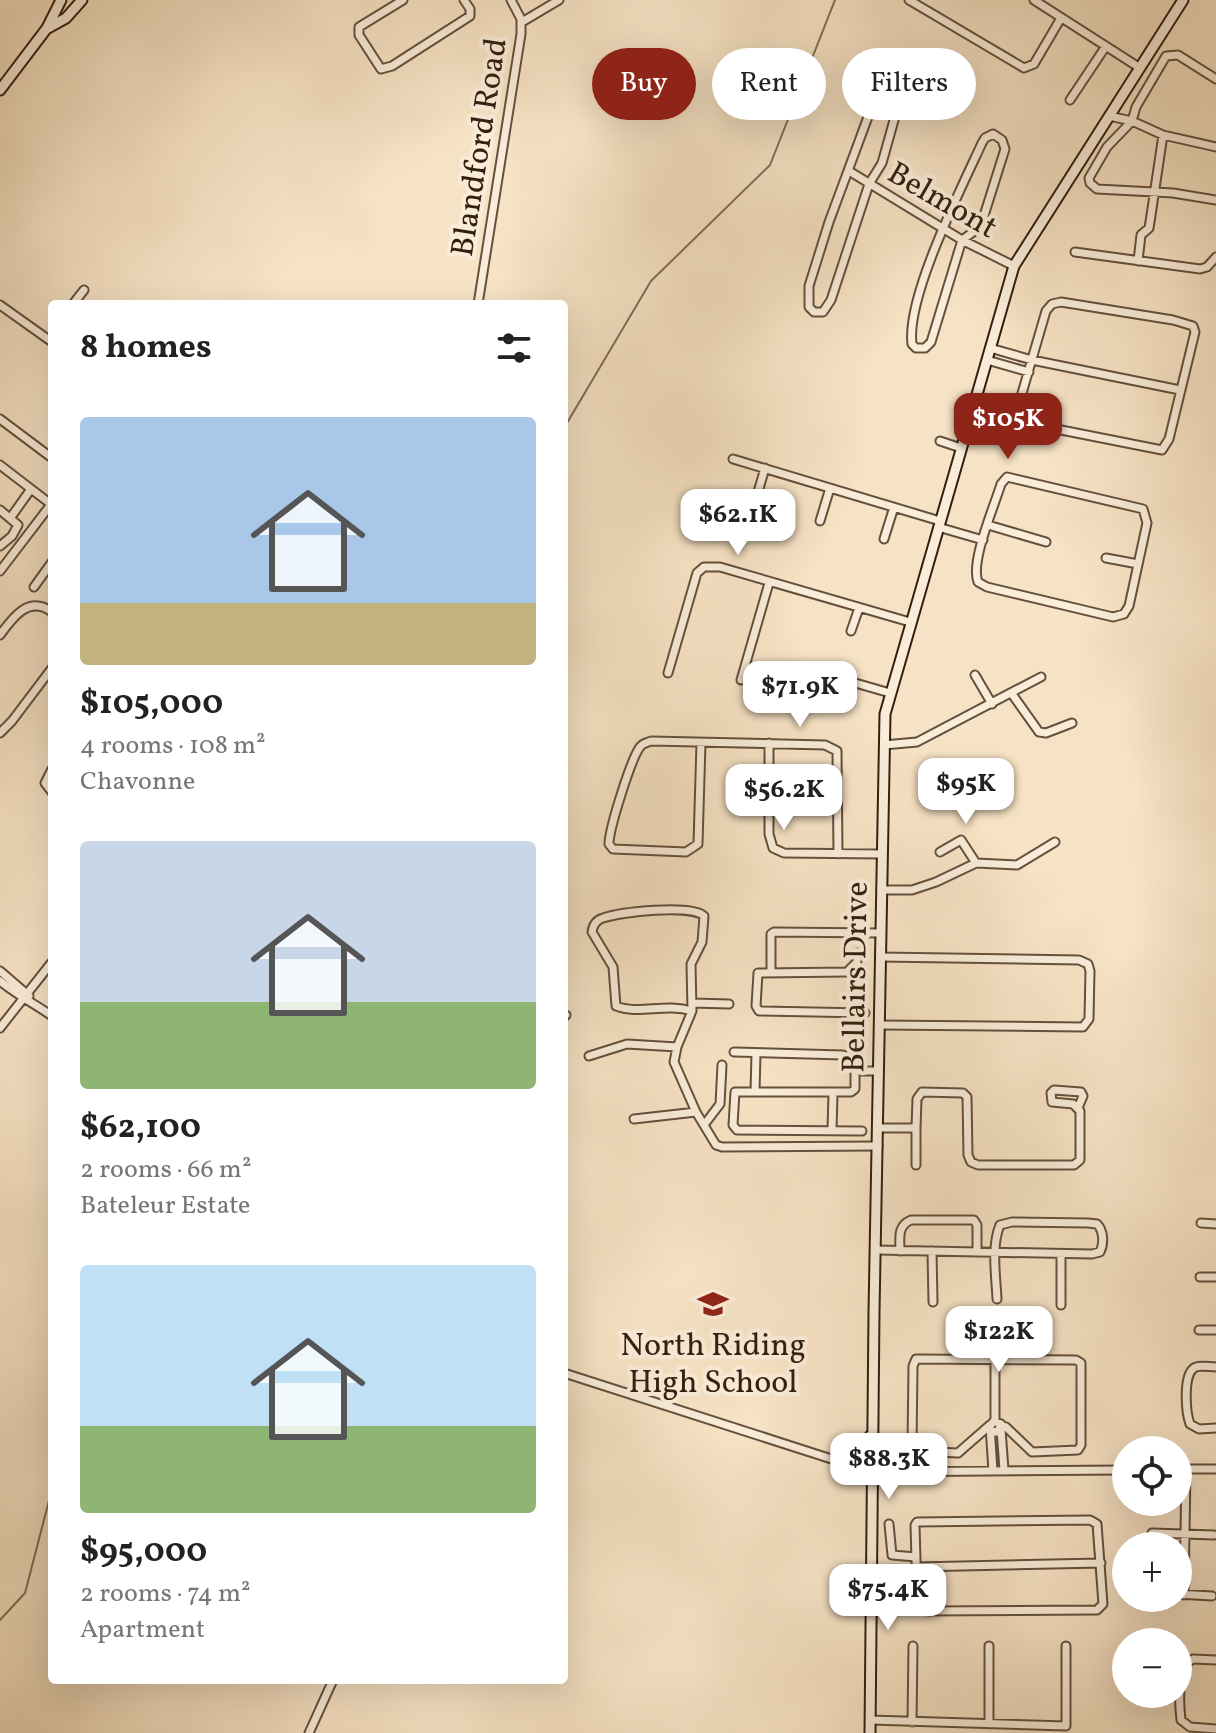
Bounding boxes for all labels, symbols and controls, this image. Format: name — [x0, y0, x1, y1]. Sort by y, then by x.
street label: Blandford Road — [442, 35, 520, 260]
chip: Buy — [592, 48, 696, 120]
chip: Rent — [712, 48, 826, 120]
chip: Filters — [842, 48, 976, 120]
street label: Belmont — [878, 152, 1005, 251]
text: 8 homes — [80, 325, 212, 372]
icon: filters — [492, 326, 536, 370]
pin: $105K — [952, 393, 1064, 461]
text: $105K — [972, 401, 1044, 437]
icon: home — [236, 469, 380, 613]
pin: $62.1K — [673, 489, 803, 557]
text: $62.1K — [699, 497, 777, 533]
pin: $71.9K — [735, 661, 865, 729]
text: $71.9K — [761, 669, 839, 705]
text: $105,000 — [80, 681, 223, 728]
text: 4 rooms · 108 m² — [80, 728, 266, 764]
pin: $95K — [919, 758, 1013, 826]
text: Chavonne — [80, 764, 195, 800]
pin: $56.2K — [719, 764, 849, 832]
text: $95K — [936, 766, 996, 802]
text: $56.2K — [743, 772, 825, 808]
street label: Bellairs Drive — [833, 881, 881, 1073]
icon: home — [236, 893, 380, 1037]
text: $62,100 — [80, 1105, 201, 1152]
text: 2 rooms · 66 m² — [80, 1152, 252, 1188]
text: Bateleur Estate — [80, 1188, 250, 1224]
school or university icon: North Riding High School — [696, 1287, 730, 1321]
pin: $122K — [943, 1306, 1055, 1374]
text: $122K — [964, 1314, 1034, 1350]
icon: home — [236, 1317, 380, 1461]
place label: North Riding High School — [620, 1325, 806, 1406]
pin: $88.3K — [824, 1433, 954, 1501]
map controls — [1112, 1436, 1192, 1708]
button: locate — [1112, 1436, 1192, 1516]
text: $88.3K — [848, 1441, 930, 1477]
text: $95,000 — [80, 1529, 207, 1576]
button: + — [1112, 1532, 1192, 1612]
pin: $75.4K — [823, 1564, 953, 1632]
text: $75.4K — [847, 1572, 929, 1608]
text: 2 rooms · 74 m² — [80, 1576, 251, 1612]
text: Apartment — [80, 1612, 205, 1648]
button: − — [1112, 1628, 1192, 1708]

